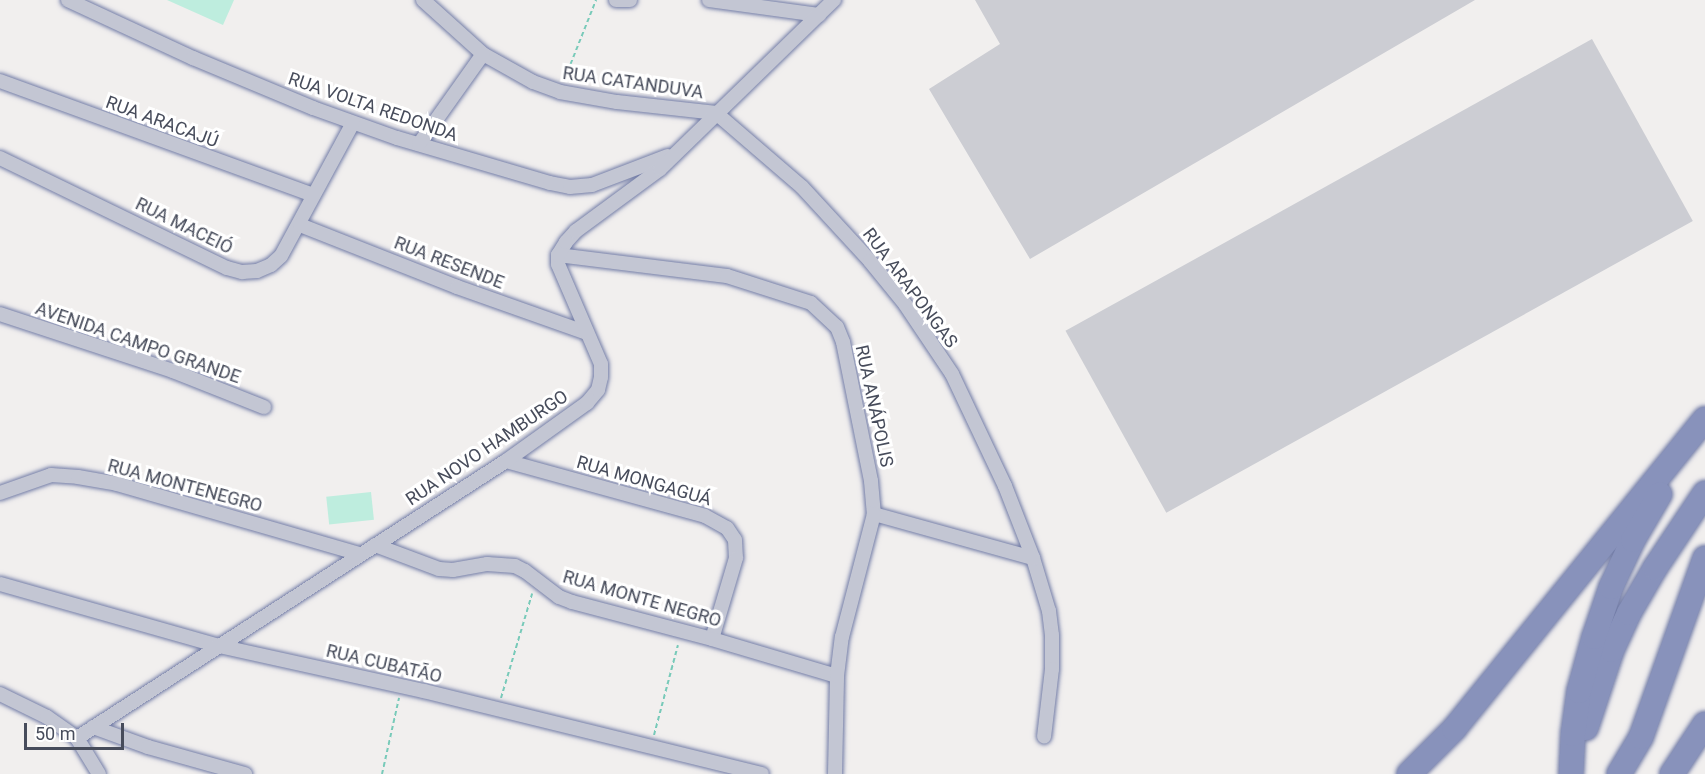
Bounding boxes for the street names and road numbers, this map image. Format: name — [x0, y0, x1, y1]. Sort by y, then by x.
street label: RUA CATANDUVA — [561, 62, 705, 104]
street label: RUA VOLTA REDONDA — [285, 68, 461, 146]
street label: RUA ARACAJÚ — [103, 92, 221, 152]
street label: RUA MACEIÓ — [132, 193, 236, 259]
street label: RUA ARAPONGAS — [858, 224, 962, 352]
street label: RUA RESENDE — [391, 232, 507, 294]
street label: AVENIDA CAMPO GRANDE — [33, 298, 243, 388]
street label: RUA ANÁPOLIS — [851, 343, 897, 469]
street label: RUA NOVO HAMBURGO — [402, 386, 572, 510]
street label: RUA MONGAGUÁ — [574, 451, 714, 511]
street label: RUA MONTENEGRO — [105, 455, 265, 517]
street label: RUA MONTE NEGRO — [560, 566, 724, 632]
street label: RUA CUBATÃO — [324, 640, 444, 688]

